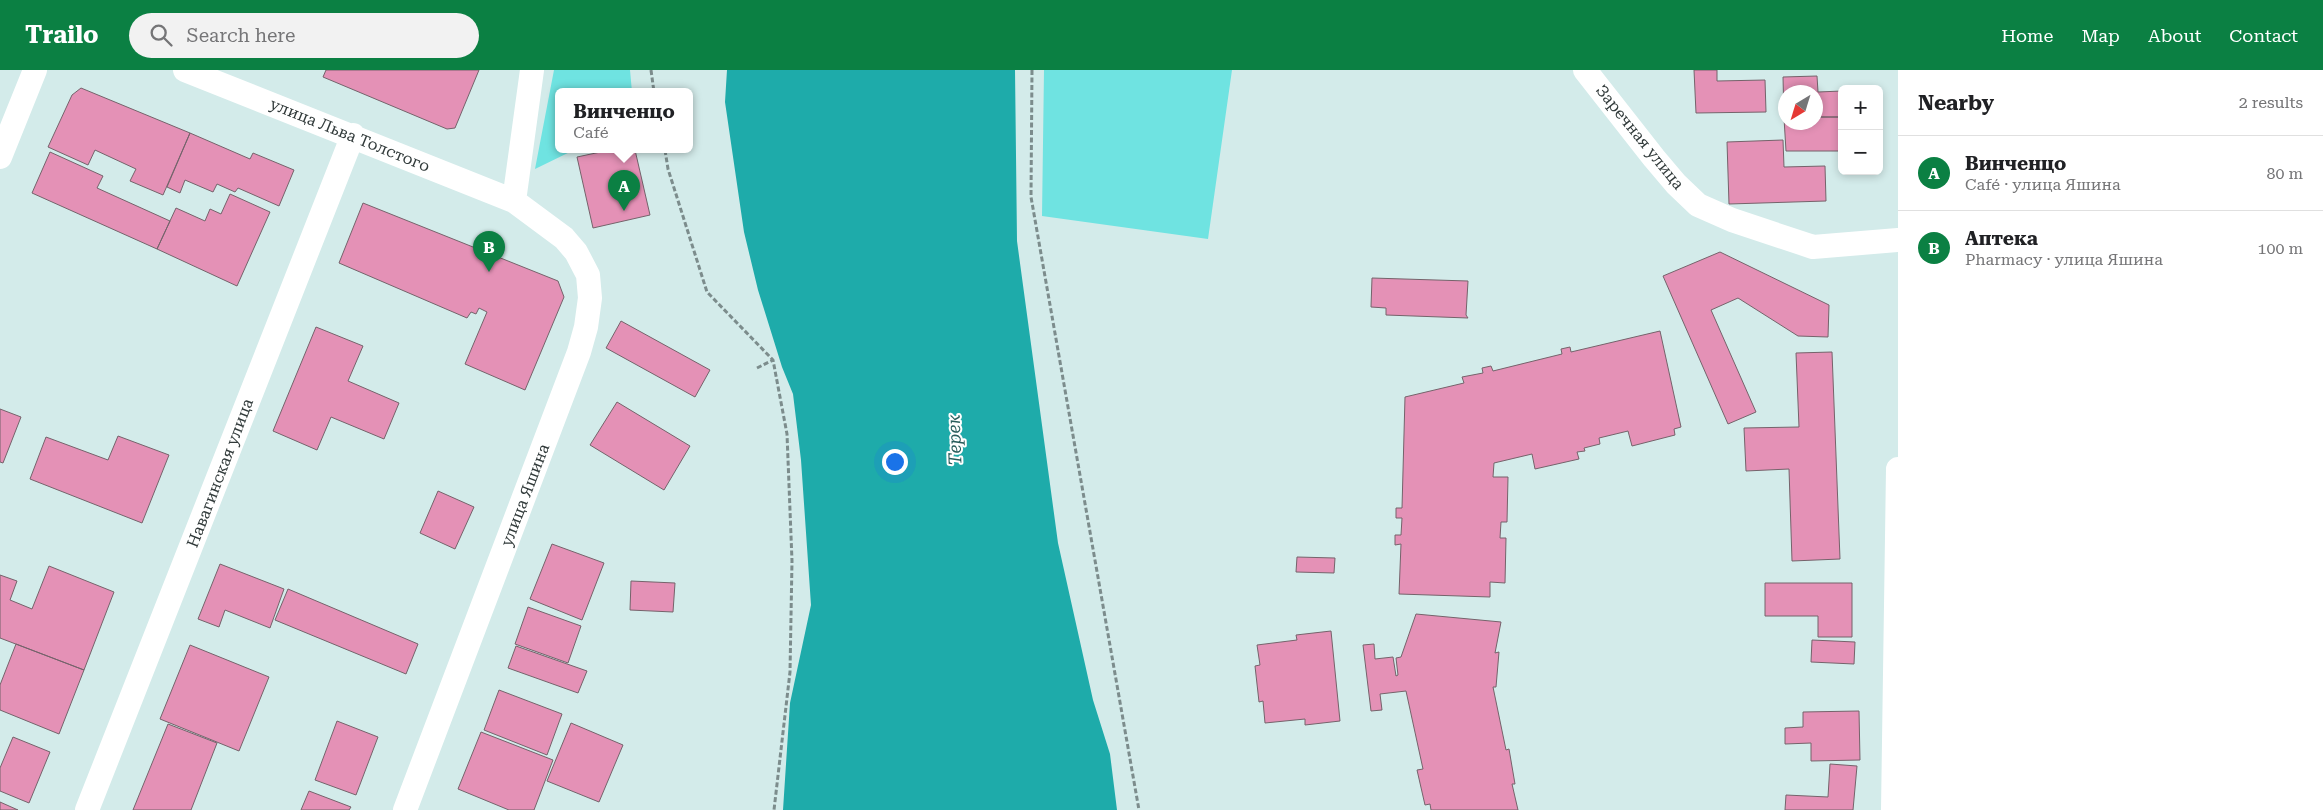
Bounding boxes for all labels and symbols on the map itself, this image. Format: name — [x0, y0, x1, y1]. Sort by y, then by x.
street label: Заречная улица — [1592, 81, 1688, 193]
north arrow — [1778, 85, 1823, 130]
street label: улица Льва Толстого — [267, 94, 433, 176]
pin: A — [608, 170, 640, 211]
pin: B — [473, 231, 505, 272]
street label: Навагинская улица — [183, 396, 257, 550]
water label: Терек — [943, 414, 965, 466]
street label: улица Яшина — [497, 441, 553, 549]
your location — [882, 449, 908, 475]

